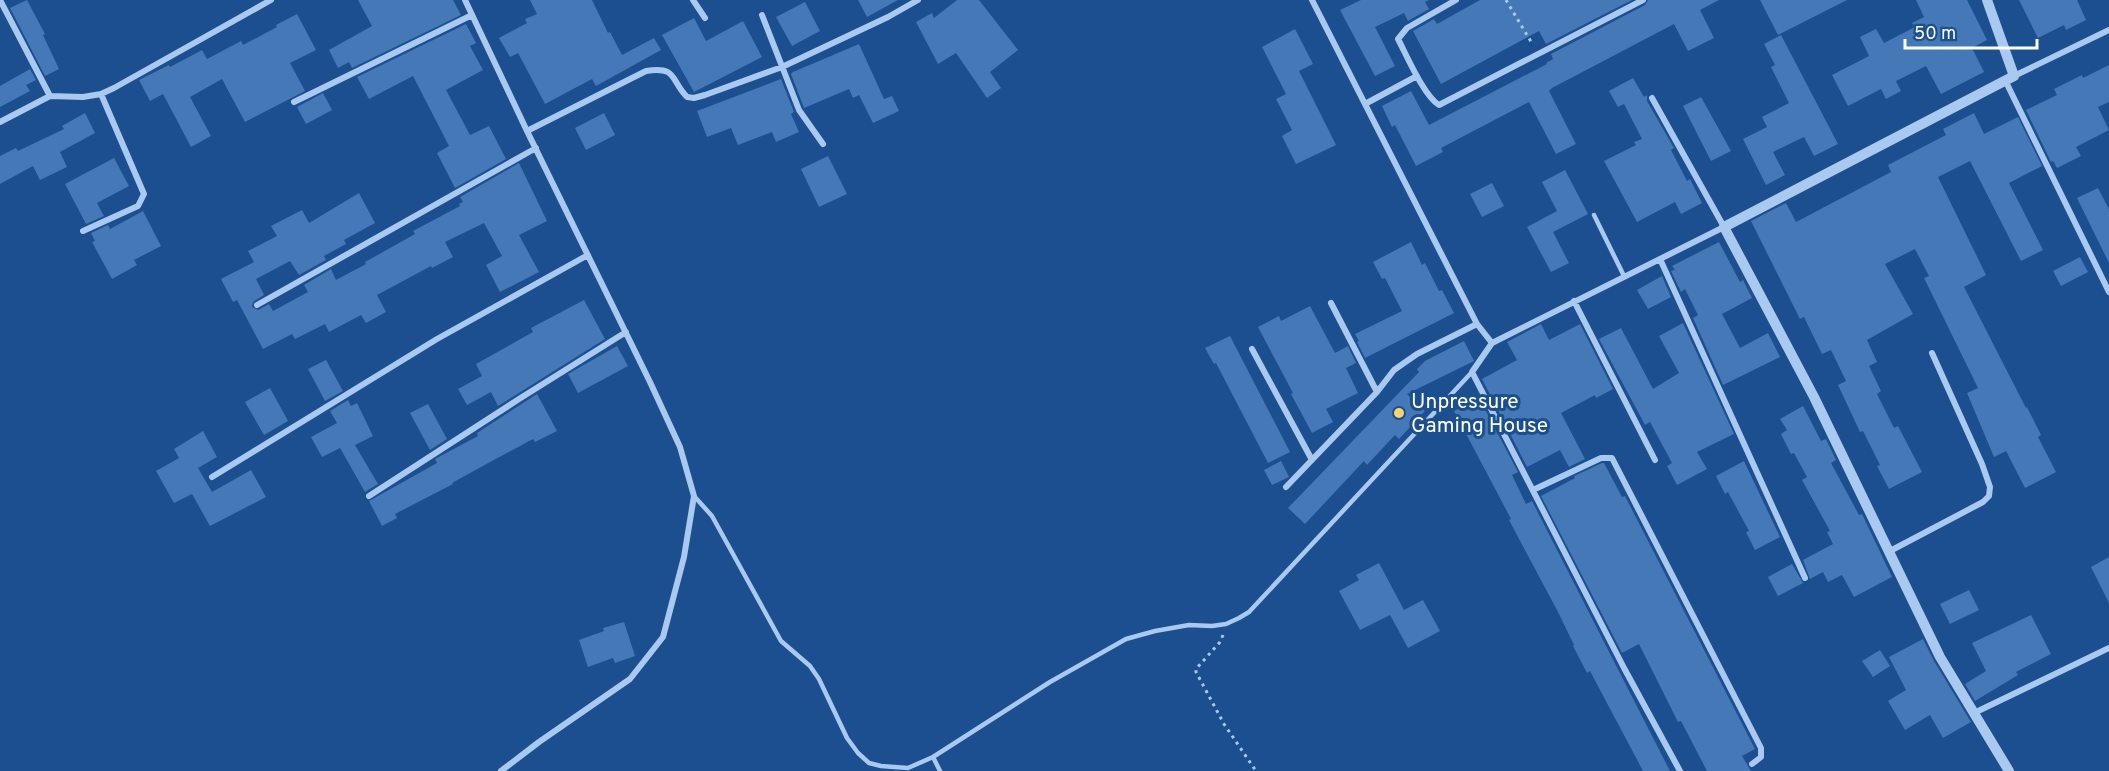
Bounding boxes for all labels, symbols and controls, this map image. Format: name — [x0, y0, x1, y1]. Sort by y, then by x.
scale bar — [1905, 12, 2037, 50]
text: 50 m — [1914, 23, 1956, 46]
place label: Unpressure Gaming House — [1411, 389, 1548, 440]
marker: Unpressure Gaming House — [1392, 406, 1406, 420]

